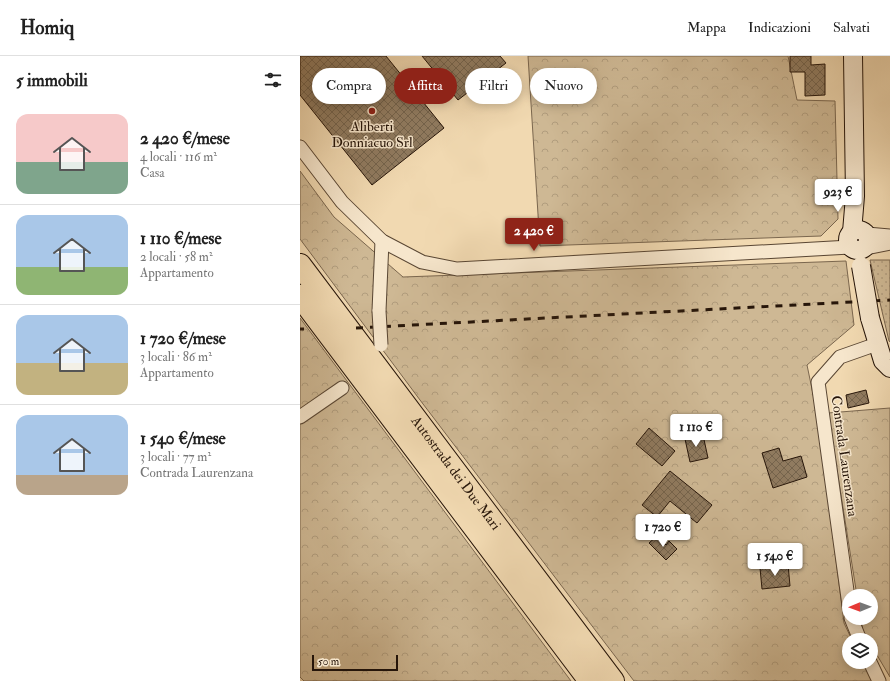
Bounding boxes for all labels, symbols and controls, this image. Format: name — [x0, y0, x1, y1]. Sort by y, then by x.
text: Homiq — [20, 16, 74, 40]
text: Mappa — [687, 19, 726, 36]
text: Indicazioni — [748, 19, 811, 36]
text: Salvati — [833, 19, 870, 36]
chip: Compra — [312, 68, 386, 104]
chip: Affitta — [394, 68, 457, 104]
chip: Filtri — [465, 68, 522, 104]
chip: Nuovo — [530, 68, 597, 104]
icon: filters — [262, 69, 284, 91]
text: 5 immobili — [16, 70, 88, 91]
marker: Aliberti Donniacuo Srl — [367, 106, 377, 116]
place label: Aliberti Donniacuo Srl — [331, 118, 413, 151]
text: 2 420 €/mese — [140, 128, 230, 149]
icon: home — [48, 130, 96, 178]
text: 4 locali · 116 m² — [140, 149, 217, 165]
text: Casa — [140, 165, 165, 181]
pin: 923 € — [810, 179, 866, 213]
text: 923 € — [824, 184, 852, 200]
pin: 2 420 € — [497, 218, 571, 252]
text: 2 420 € — [514, 223, 554, 239]
text: 1 110 €/mese — [140, 228, 222, 249]
icon: home — [48, 231, 96, 279]
text: 2 locali · 58 m² — [140, 249, 213, 265]
text: Appartamento — [140, 265, 214, 281]
text: 1 720 €/mese — [140, 328, 226, 349]
icon: home — [48, 331, 96, 379]
text: 3 locali · 86 m² — [140, 349, 212, 365]
text: Appartamento — [140, 365, 214, 381]
street label: Contrada Laurenzana — [828, 394, 861, 518]
street label: Autostrada dei Due Mari — [407, 412, 504, 534]
pin: 1 110 € — [659, 414, 733, 448]
text: 1 110 € — [679, 419, 713, 435]
text: 1 540 €/mese — [140, 428, 226, 449]
icon: home — [48, 431, 96, 479]
text: 3 locali · 77 m² — [140, 449, 211, 465]
text: Contrada Laurenzana — [140, 465, 253, 481]
pin: 1 720 € — [626, 514, 700, 548]
text: 1 720 € — [645, 519, 681, 535]
pin: 1 540 € — [738, 543, 812, 577]
text: 1 540 € — [757, 548, 793, 564]
north arrow — [842, 589, 878, 625]
map controls — [842, 589, 878, 669]
button: layers — [842, 633, 878, 669]
scale bar — [312, 653, 398, 672]
text: 50 m — [318, 655, 339, 668]

